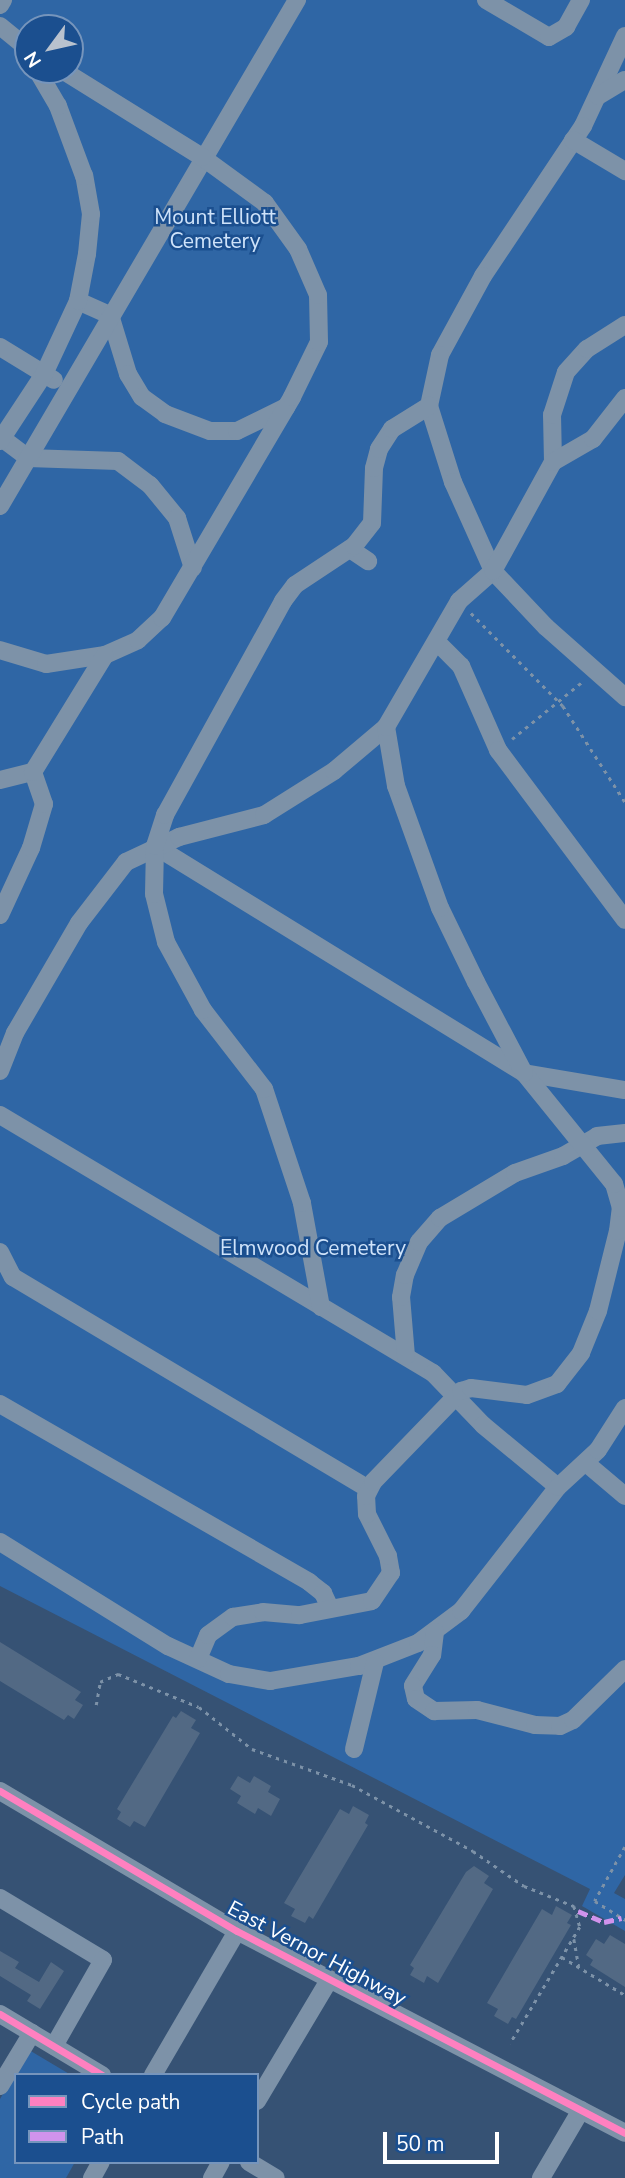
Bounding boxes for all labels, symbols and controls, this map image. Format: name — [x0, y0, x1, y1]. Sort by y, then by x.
north arrow — [14, 14, 84, 84]
text: N — [18, 46, 48, 72]
park label: Mount Elliott Cemetery — [154, 204, 276, 254]
park label: Elmwood Cemetery — [220, 1235, 406, 1261]
street label: East Vernor Highway — [223, 1895, 411, 2011]
legend — [14, 2073, 259, 2164]
text: Cycle path — [81, 2088, 180, 2116]
scale bar — [387, 2118, 503, 2162]
text: Path — [81, 2123, 124, 2151]
text: 50 m — [396, 2130, 445, 2158]

